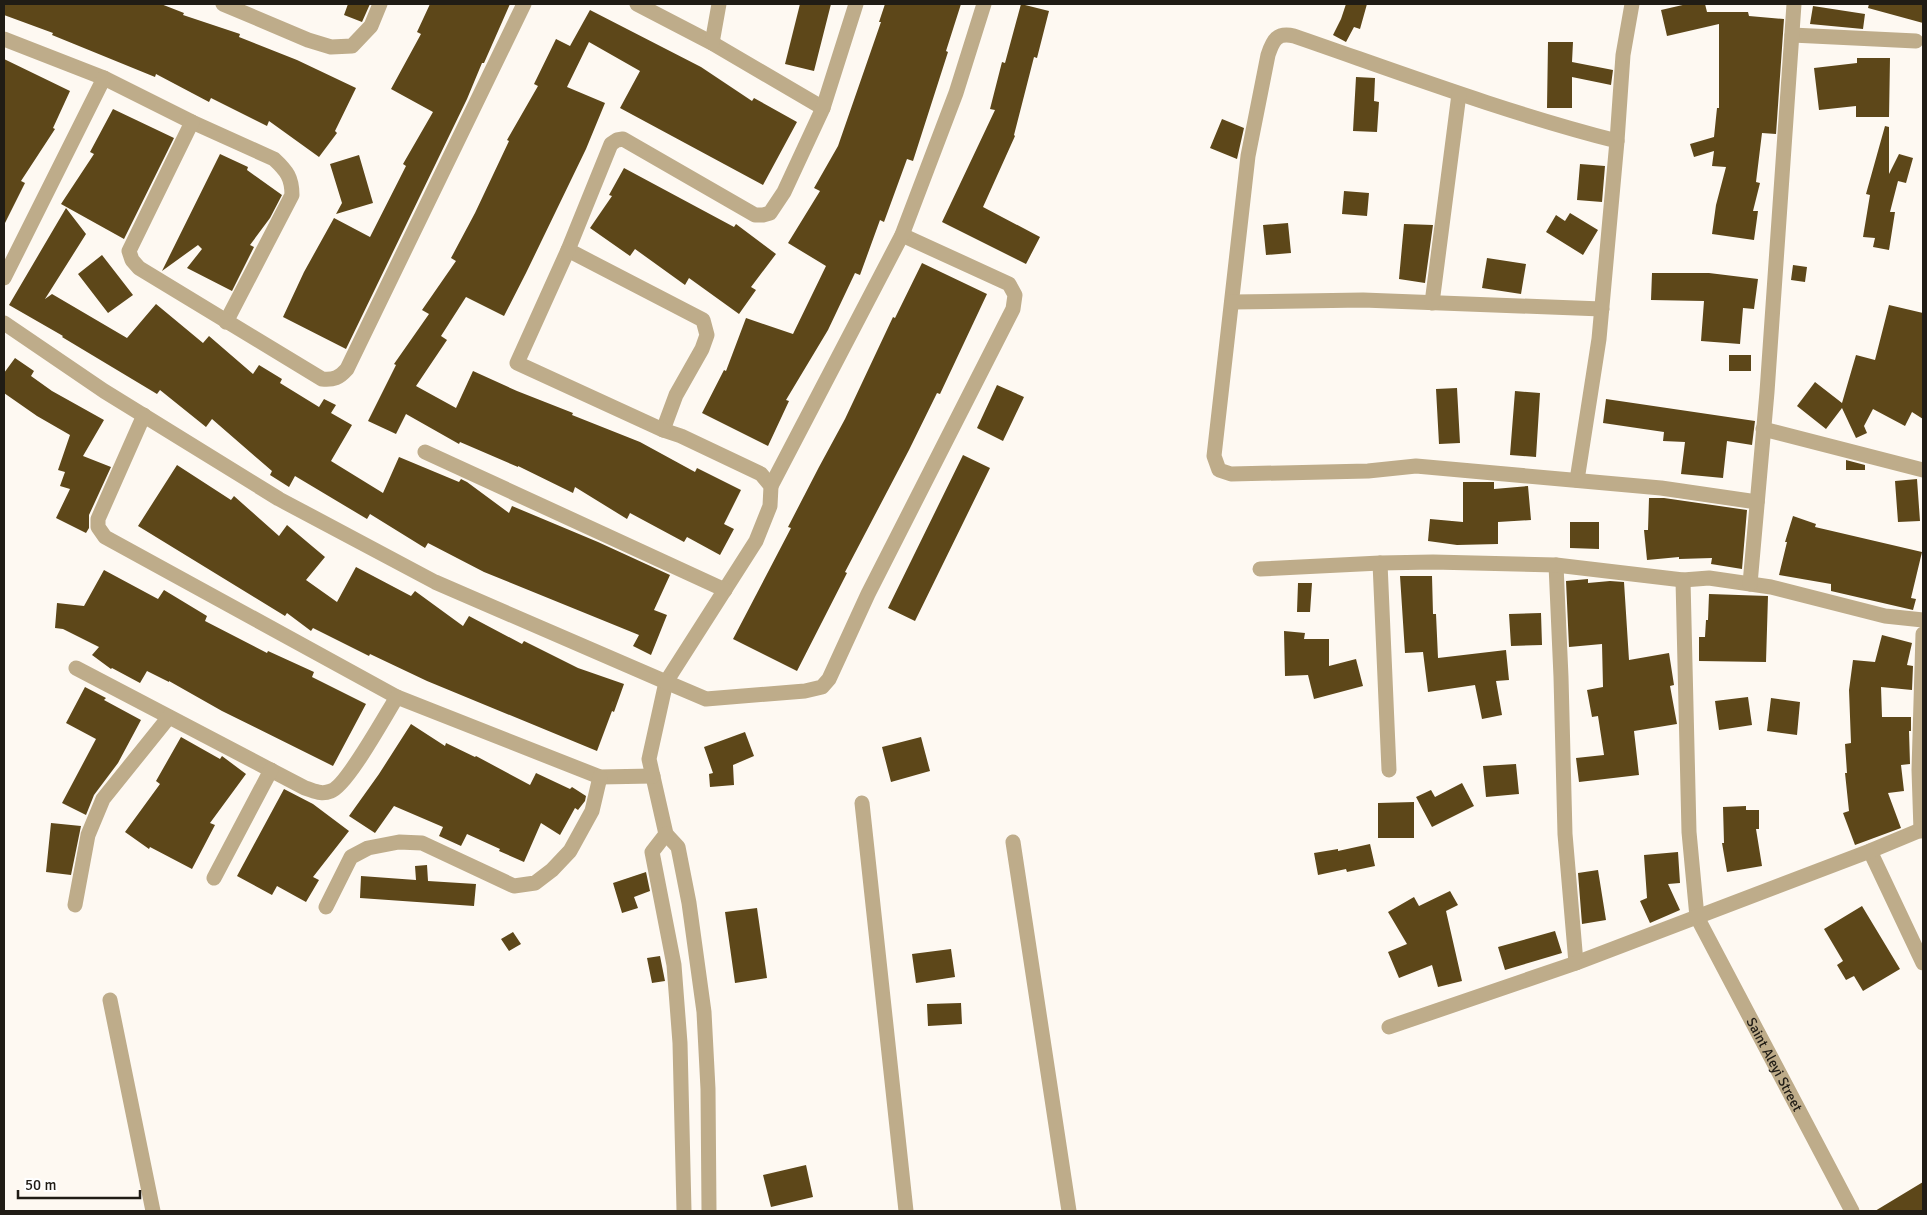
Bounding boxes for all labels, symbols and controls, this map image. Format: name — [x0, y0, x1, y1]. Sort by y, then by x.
street label: Saint Aleyi Street — [1743, 1015, 1806, 1114]
scale bar — [18, 1168, 140, 1200]
text: 50 m — [25, 1176, 56, 1194]

